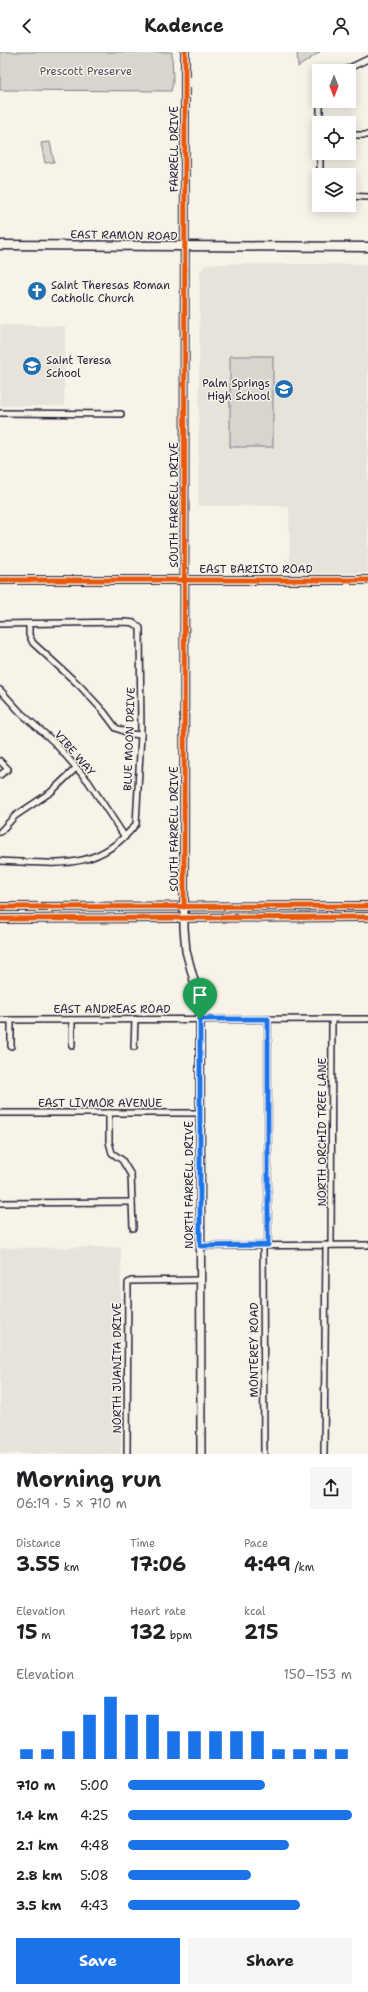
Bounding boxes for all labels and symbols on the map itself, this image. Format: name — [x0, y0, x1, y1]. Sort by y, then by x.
park label: Prescott Preserve — [40, 64, 132, 79]
north arrow — [312, 64, 356, 108]
street label: FARRELL DRIVE — [167, 106, 182, 192]
street label: EAST RAMON ROAD — [70, 227, 178, 244]
place label: Saint Theresas Roman Catholic Church — [51, 278, 170, 306]
church icon: Saint Theresas Roman Catholic Church — [26, 280, 48, 302]
place label: Saint Teresa School — [46, 353, 111, 381]
school or university icon: Saint Teresa School — [21, 355, 43, 377]
place label: Palm Springs High School — [202, 376, 271, 404]
school or university icon: Palm Springs High School — [273, 378, 295, 400]
street label: SOUTH FARRELL DRIVE — [167, 442, 182, 568]
street label: EAST BARISTO ROAD — [199, 562, 313, 577]
street label: BLUE MOON DRIVE — [120, 687, 139, 791]
street label: VIBE WAY — [51, 728, 99, 779]
street label: SOUTH FARRELL DRIVE — [167, 766, 182, 892]
pin — [183, 978, 217, 1019]
street label: EAST ANDREAS ROAD — [53, 1002, 171, 1017]
street label: NORTH ORCHID TREE LANE — [315, 1057, 330, 1206]
street label: EAST LIVMOR AVENUE — [38, 1096, 162, 1111]
street label: NORTH FARRELL DRIVE — [182, 1121, 197, 1249]
street label: NORTH JUANITA DRIVE — [110, 1302, 125, 1433]
street label: MONTEREY ROAD — [247, 1302, 262, 1398]

